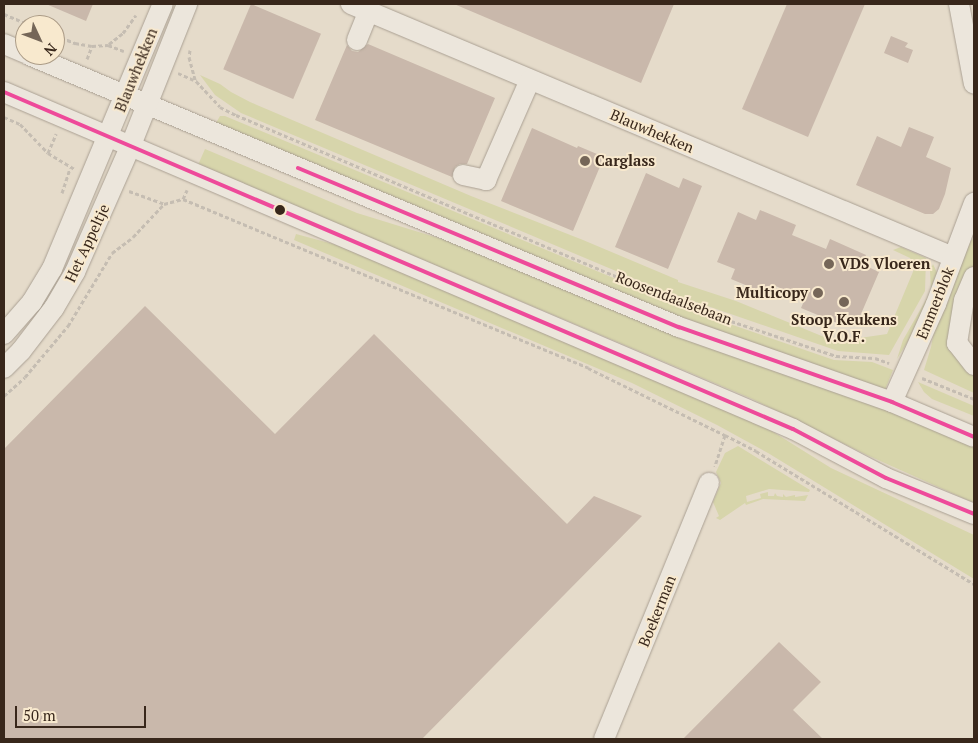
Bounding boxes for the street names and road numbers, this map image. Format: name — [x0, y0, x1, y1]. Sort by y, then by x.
street label: Blauwhekken — [111, 25, 161, 115]
street label: Blauwhekken — [608, 105, 696, 157]
street label: Het Appeltje — [61, 201, 113, 285]
street label: Emmerblok — [912, 264, 958, 342]
street label: Roosendaalsebaan — [613, 268, 735, 328]
street label: Boekerman — [635, 573, 679, 649]

